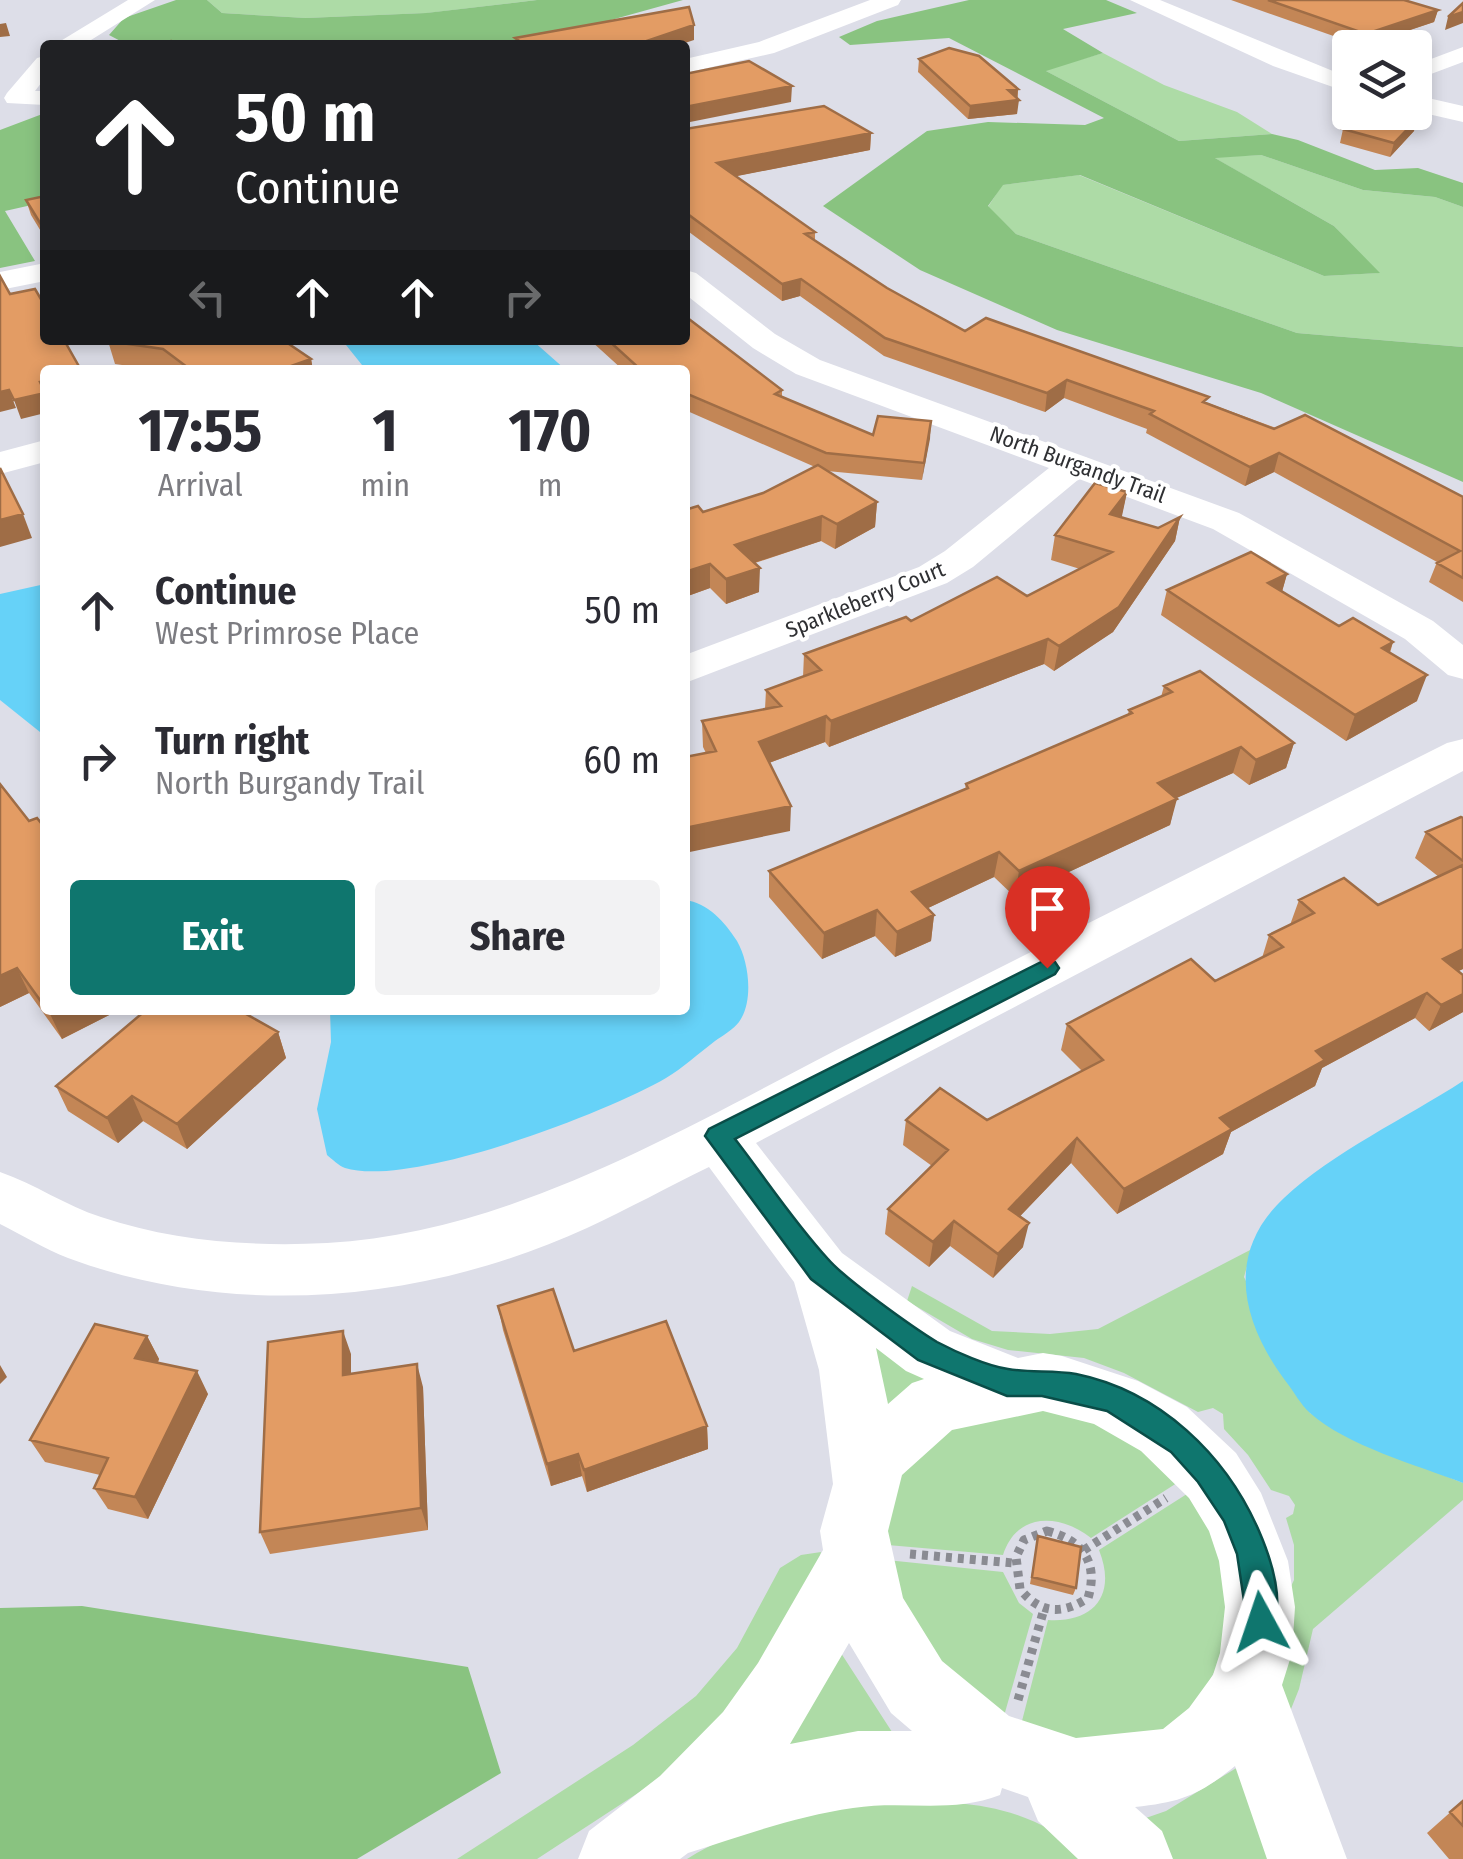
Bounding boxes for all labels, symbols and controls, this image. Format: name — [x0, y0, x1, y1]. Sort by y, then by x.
map controls — [1332, 30, 1432, 130]
button: layers — [1332, 30, 1432, 130]
text: 50 m — [235, 76, 376, 160]
icon: ahead — [70, 80, 200, 210]
text: Continue — [235, 161, 400, 215]
icon: left — [180, 270, 235, 325]
icon: ahead — [285, 270, 340, 325]
icon: ahead — [390, 270, 445, 325]
icon: right — [495, 270, 550, 325]
text: 17:55 — [138, 395, 262, 467]
text: 1 — [373, 395, 398, 467]
text: 170 — [508, 395, 592, 467]
street label: North Burgandy Trail — [986, 420, 1170, 509]
text: Arrival — [158, 466, 243, 504]
text: min — [361, 466, 410, 504]
text: m — [538, 466, 562, 504]
street label: Sparkleberry Court — [782, 555, 949, 644]
text: Continue — [155, 568, 296, 614]
icon: ahead — [70, 583, 125, 638]
text: 50 m — [585, 587, 660, 633]
text: West Primrose Place — [155, 614, 419, 652]
text: Turn right — [155, 718, 309, 764]
icon: right — [70, 733, 125, 788]
text: 60 m — [583, 737, 660, 783]
text: North Burgandy Trail — [155, 764, 424, 802]
pin — [1005, 866, 1090, 969]
button: Exit — [70, 880, 355, 995]
button: Share — [375, 880, 660, 995]
icon: arrive — [1020, 881, 1075, 936]
position arrow — [1209, 1570, 1313, 1674]

